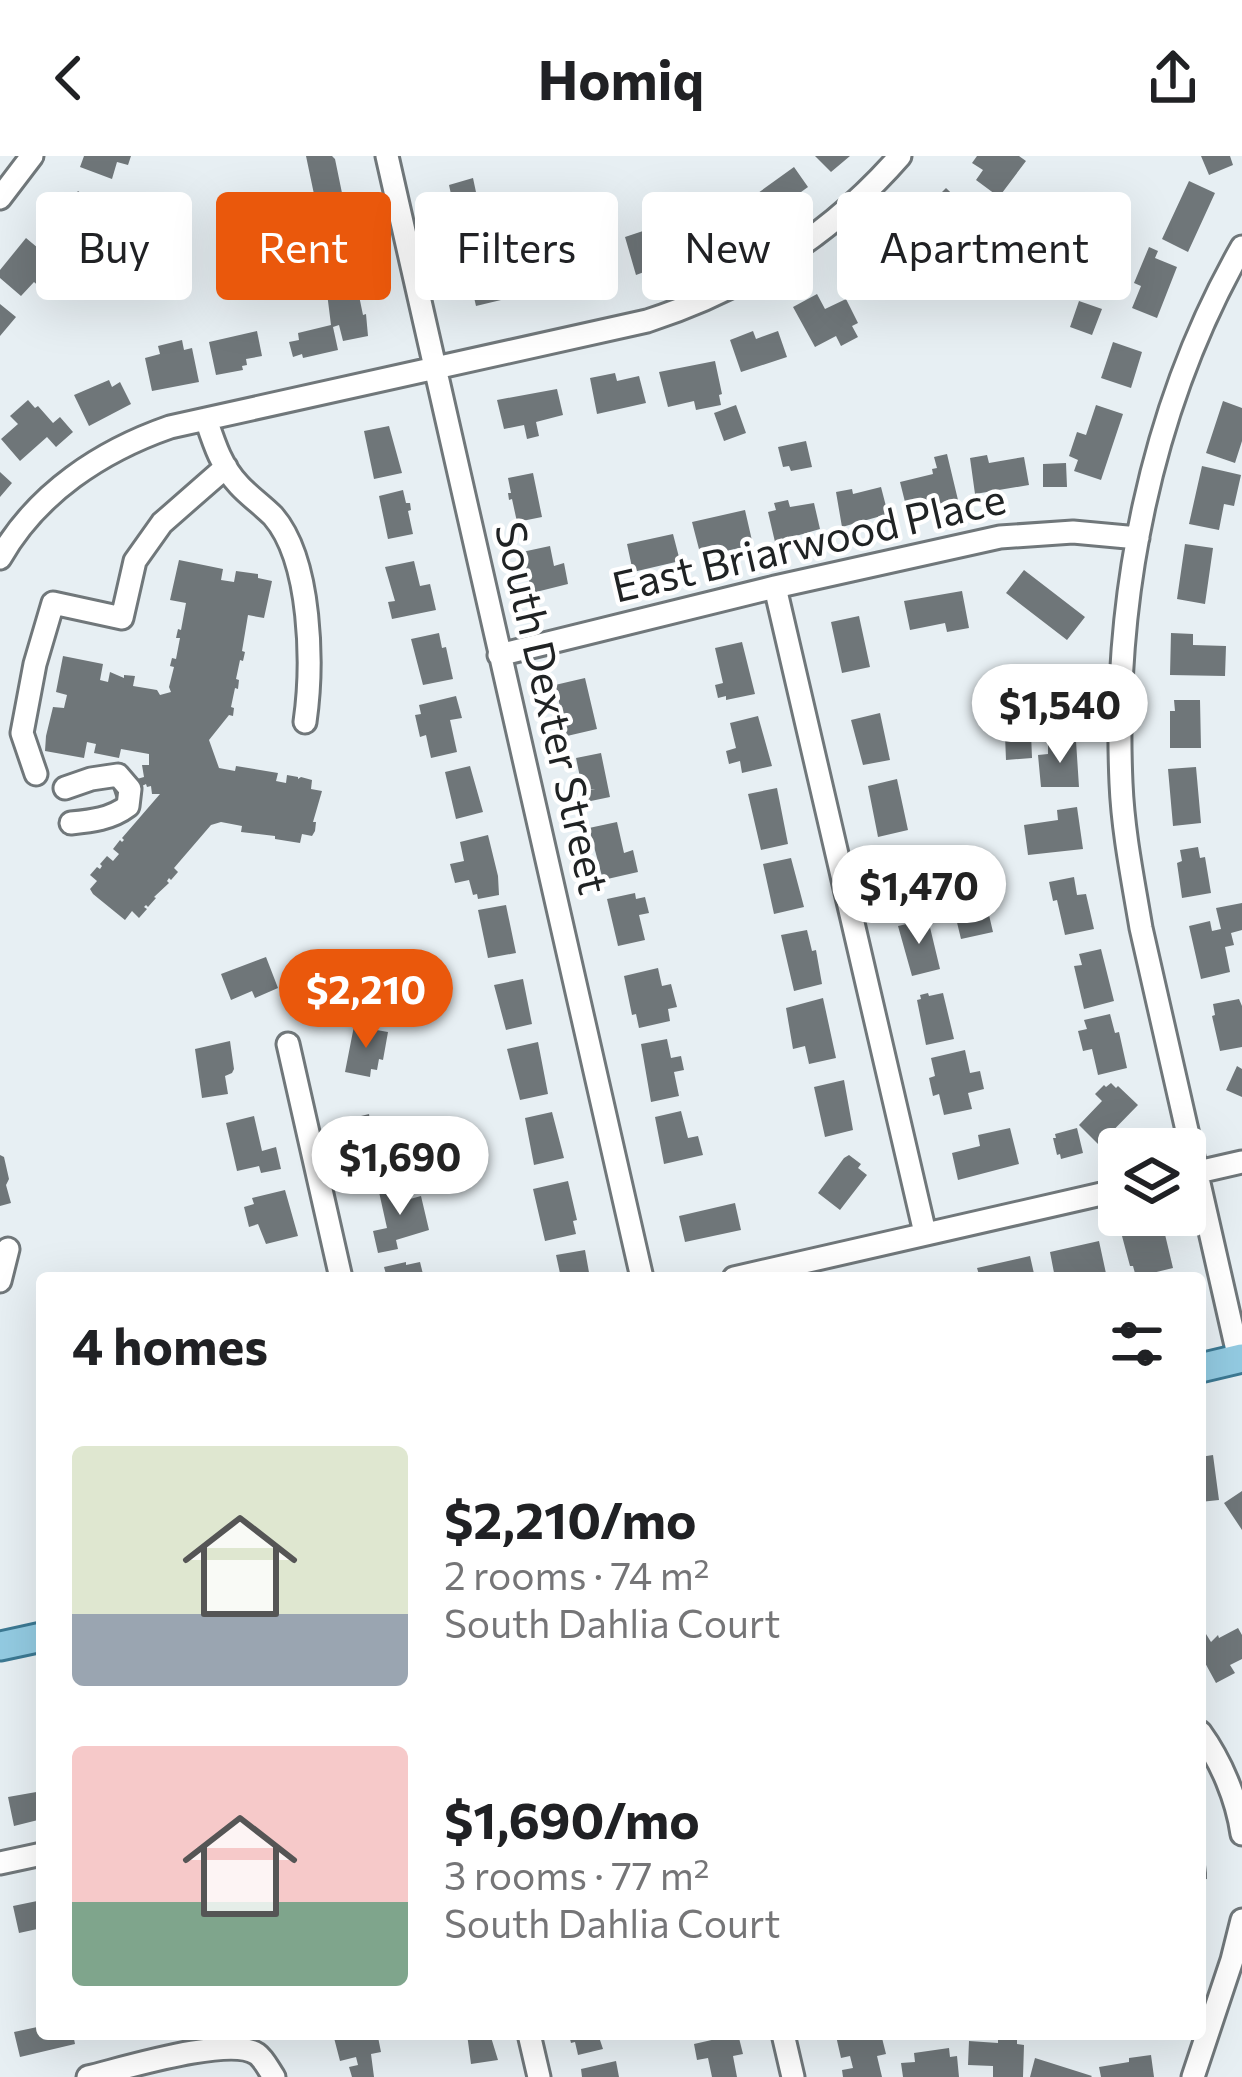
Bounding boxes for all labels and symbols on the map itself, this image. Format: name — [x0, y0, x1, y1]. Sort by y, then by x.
street label: East Briarwood Place — [607, 471, 1010, 612]
street label: South Dexter Street — [486, 516, 622, 899]
pin: $1,540 — [962, 664, 1158, 766]
pin: $1,470 — [821, 845, 1017, 947]
pin: $2,210 — [268, 949, 464, 1051]
pin: $1,690 — [302, 1116, 498, 1218]

